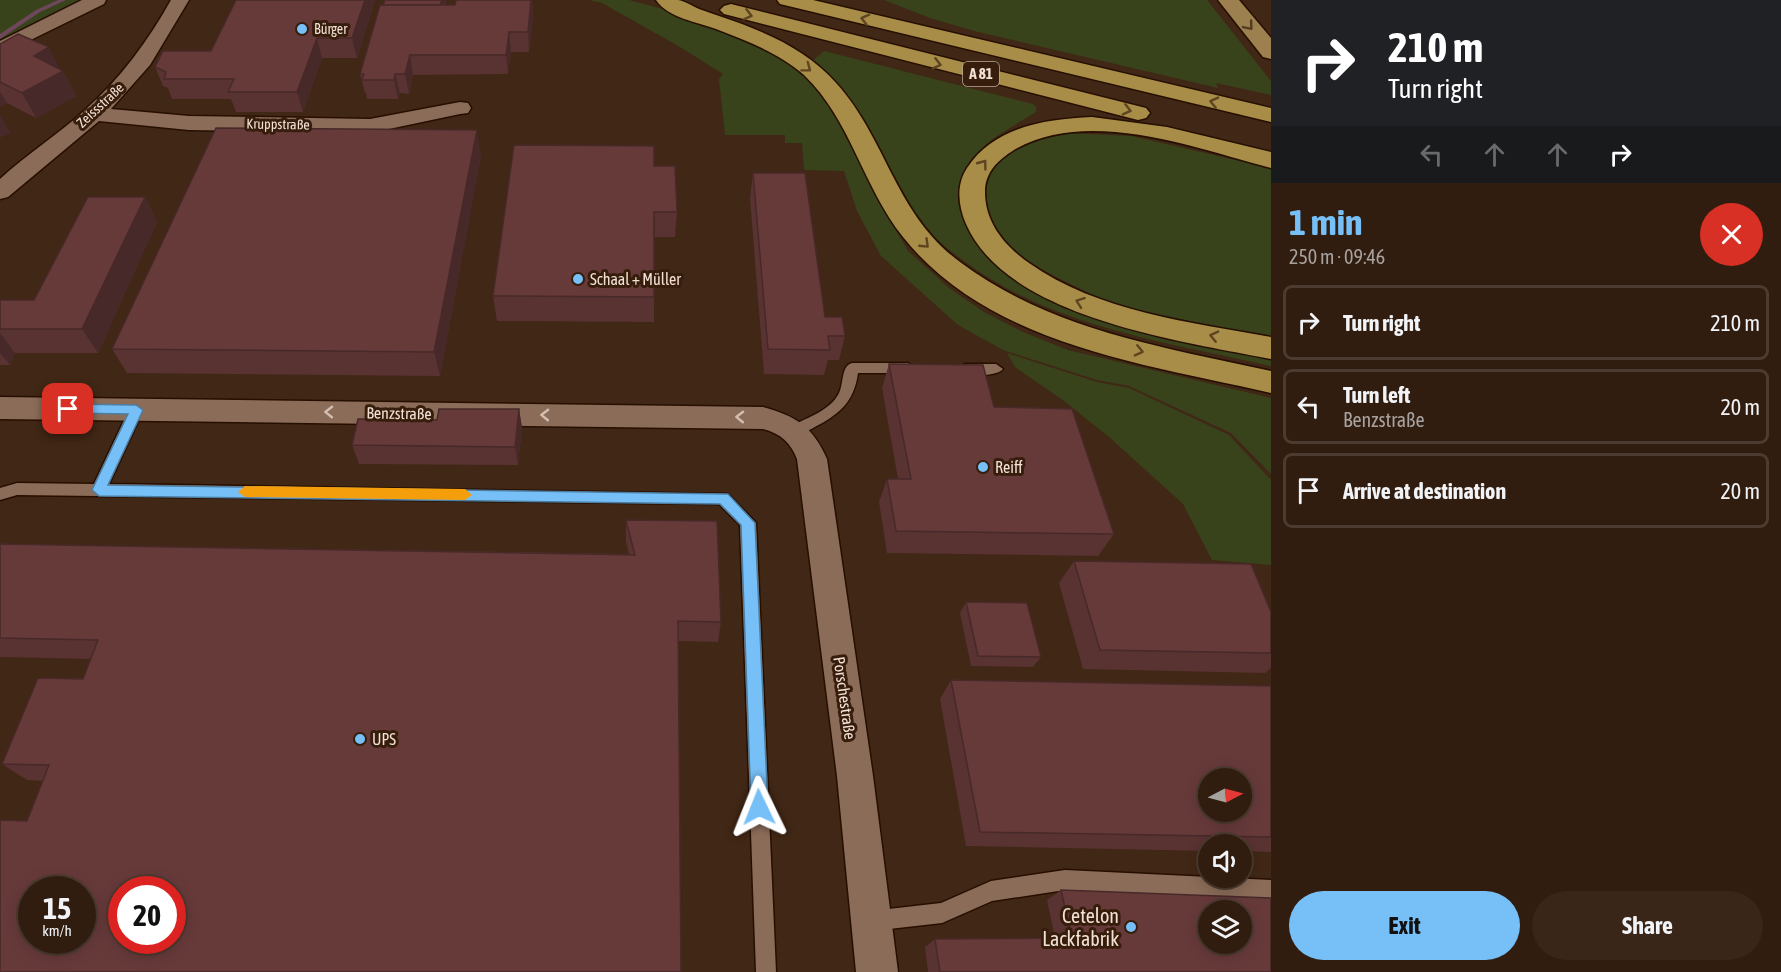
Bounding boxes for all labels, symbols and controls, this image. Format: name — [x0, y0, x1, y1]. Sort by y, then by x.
one-way arrow — [743, 7, 753, 20]
one-way arrow — [860, 14, 870, 27]
one-way arrow — [1242, 19, 1253, 30]
place label: Bürger — [314, 21, 348, 37]
marker: Bürger — [295, 22, 309, 36]
text: 210 m — [1388, 23, 1483, 71]
icon: right — [1289, 24, 1367, 102]
one-way arrow — [932, 56, 942, 69]
one-way arrow — [801, 60, 812, 71]
road number: A 81 — [963, 62, 999, 86]
text: Turn right — [1388, 73, 1483, 104]
street label: Zeissstraße — [73, 79, 127, 131]
one-way arrow — [1209, 96, 1219, 109]
one-way arrow — [1121, 103, 1131, 116]
street label: Kruppstraße — [246, 115, 310, 133]
icon: left — [1415, 138, 1448, 171]
icon: ahead — [1478, 138, 1511, 171]
icon: ahead — [1541, 138, 1574, 171]
icon: right — [1604, 138, 1637, 171]
one-way arrow — [976, 159, 987, 170]
text: 1 min — [1289, 201, 1363, 243]
button: close — [1700, 203, 1763, 266]
one-way arrow — [919, 237, 929, 248]
text: 250 m · 09:46 — [1289, 245, 1385, 268]
place label: Schaal + Müller — [590, 270, 681, 288]
marker: Schaal + Müller — [571, 272, 585, 286]
one-way arrow — [1075, 296, 1086, 309]
icon: right — [1292, 306, 1325, 339]
text: Turn right — [1343, 310, 1420, 336]
text: 210 m — [1710, 310, 1760, 336]
one-way arrow — [1209, 331, 1219, 344]
one-way arrow — [1133, 343, 1143, 356]
text: Turn left — [1343, 382, 1410, 408]
pin — [42, 383, 93, 434]
icon: left — [1292, 390, 1325, 423]
icon: arrive — [51, 392, 84, 425]
text: 20 m — [1720, 394, 1760, 420]
street label: Benzstraße — [366, 403, 432, 423]
one-way arrow — [324, 406, 333, 418]
text: Benzstraße — [1343, 408, 1425, 431]
one-way arrow — [540, 409, 549, 421]
one-way arrow — [735, 411, 744, 424]
place label: Reiff — [995, 458, 1023, 476]
marker: Reiff — [976, 460, 990, 474]
icon: arrive — [1292, 474, 1325, 507]
text: Arrive at destination — [1343, 478, 1506, 504]
text: 20 m — [1720, 478, 1760, 504]
street label: Porschestraße — [830, 655, 860, 741]
place label: UPS — [372, 730, 396, 748]
marker: UPS — [353, 732, 367, 746]
north arrow — [1198, 768, 1252, 822]
map controls — [1198, 768, 1252, 954]
position arrow — [727, 775, 791, 839]
button: sound — [1198, 834, 1252, 888]
speed limit sign: 20 — [108, 876, 186, 954]
text: 15 — [43, 891, 71, 925]
button: Exit — [1289, 891, 1520, 960]
button: Share — [1532, 891, 1763, 960]
button: layers — [1198, 900, 1252, 954]
place label: Cetelon Lackfabrik — [1042, 904, 1119, 950]
marker: Cetelon Lackfabrik — [1124, 920, 1138, 934]
text: km/h — [42, 922, 72, 939]

